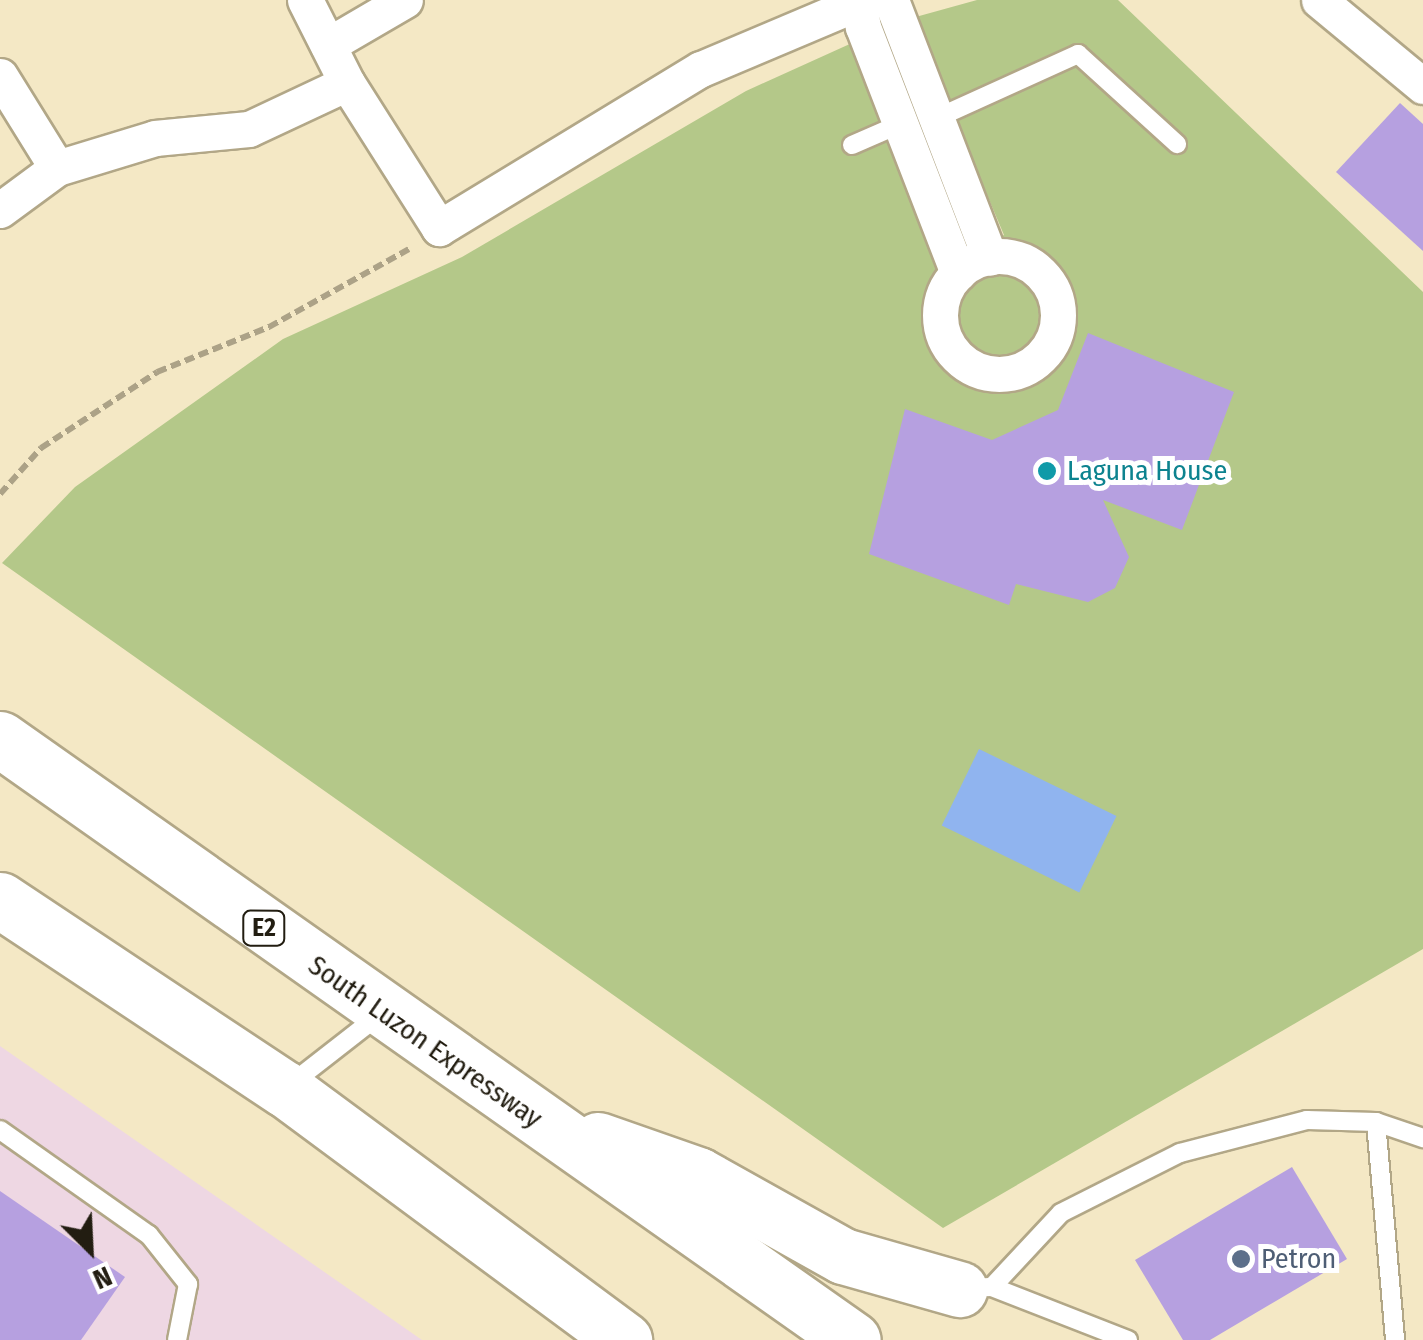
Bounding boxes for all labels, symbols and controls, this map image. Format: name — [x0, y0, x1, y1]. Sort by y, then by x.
place label: Laguna House — [1067, 454, 1227, 488]
marker: Laguna House — [1036, 460, 1058, 482]
road number: E2 — [242, 908, 286, 948]
street label: South Luzon Expressway — [302, 949, 548, 1135]
north arrow — [40, 1200, 140, 1300]
place label: Petron — [1261, 1242, 1336, 1276]
marker: Petron — [1230, 1248, 1252, 1270]
text: N — [88, 1259, 117, 1296]

